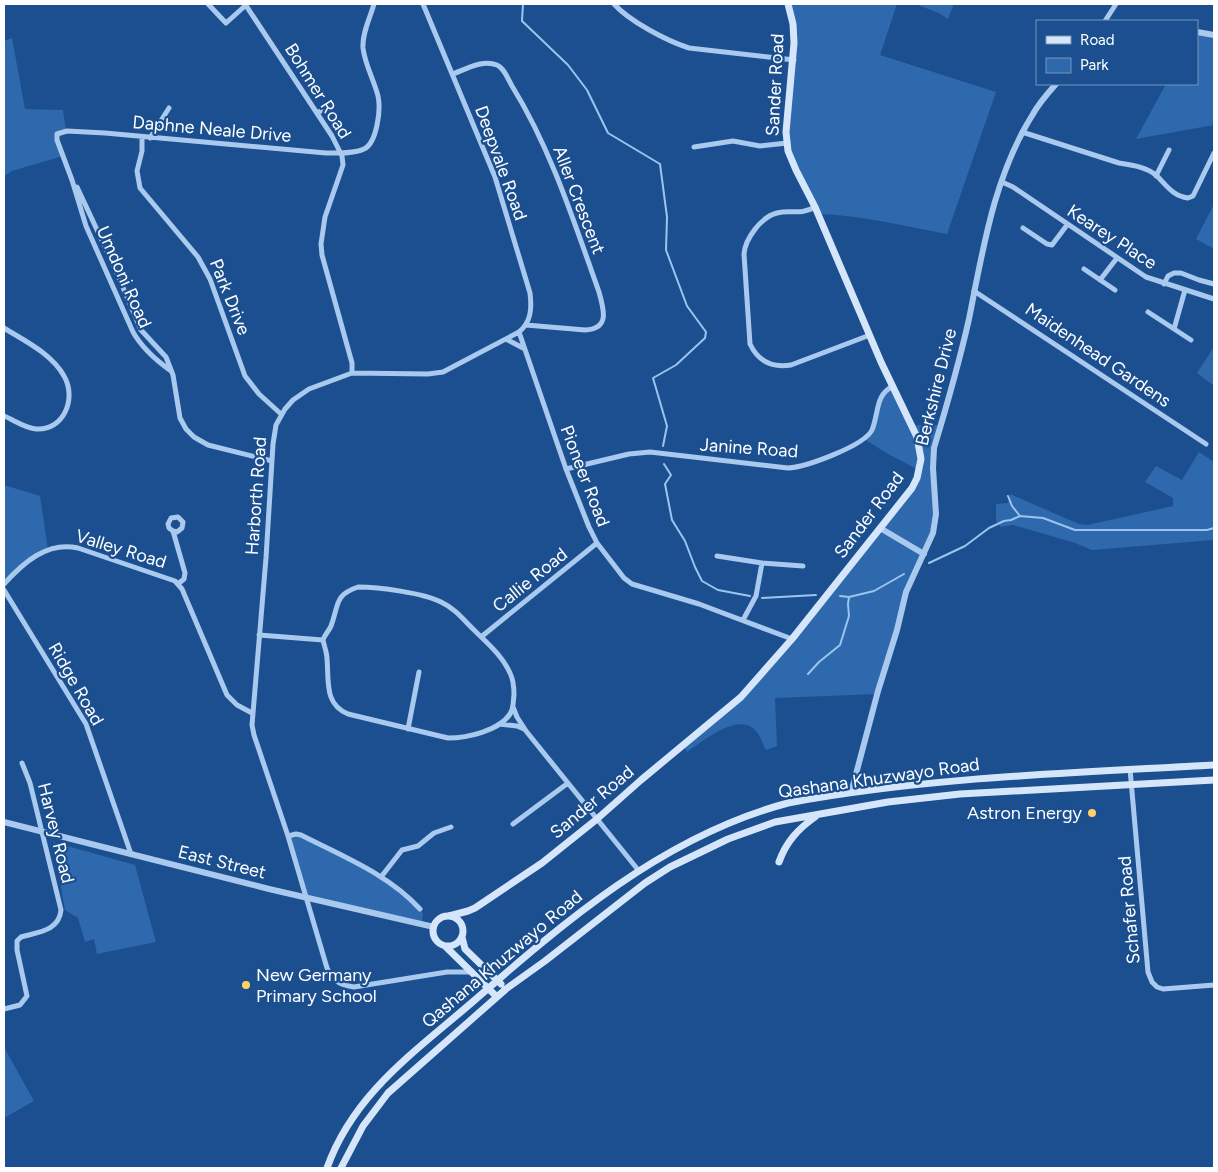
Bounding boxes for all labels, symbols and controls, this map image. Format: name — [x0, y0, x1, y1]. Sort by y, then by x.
legend — [1036, 20, 1198, 85]
text: Road — [1080, 31, 1115, 49]
street label: Sander Road — [761, 33, 789, 137]
street label: Bohmer Road — [280, 39, 356, 143]
text: Park — [1080, 56, 1109, 74]
street label: Deepvale Road — [470, 103, 532, 223]
street label: Daphne Neale Drive — [132, 111, 293, 147]
street label: Aller Crescent — [548, 143, 610, 257]
street label: Kearey Place — [1063, 200, 1161, 274]
street label: Umdoni Road — [92, 223, 156, 331]
street label: Park Drive — [205, 256, 255, 339]
street label: Maidenhead Gardens — [1021, 298, 1175, 412]
street label: Berkshire Drive — [911, 326, 961, 448]
street label: Pioneer Road — [556, 422, 614, 530]
street label: Janine Road — [699, 434, 799, 462]
street label: Harborth Road — [241, 436, 271, 556]
street label: Sander Road — [829, 467, 909, 563]
street label: Valley Road — [73, 525, 169, 573]
street label: Callie Road — [488, 543, 572, 617]
street label: Ridge Road — [43, 639, 109, 729]
street label: Qashana Khuzwayo Road — [777, 753, 981, 803]
street label: Sander Road — [546, 761, 638, 843]
street label: Harvey Road — [33, 780, 79, 886]
place label: Astron Energy — [967, 802, 1083, 824]
marker: Astron Energy — [1086, 807, 1098, 819]
street label: East Street — [176, 840, 268, 884]
street label: Schafer Road — [1113, 855, 1145, 965]
street label: Qashana Khuzwayo Road — [417, 885, 587, 1033]
place label: New Germany Primary School — [256, 964, 377, 1007]
marker: New Germany Primary School — [240, 979, 252, 991]

